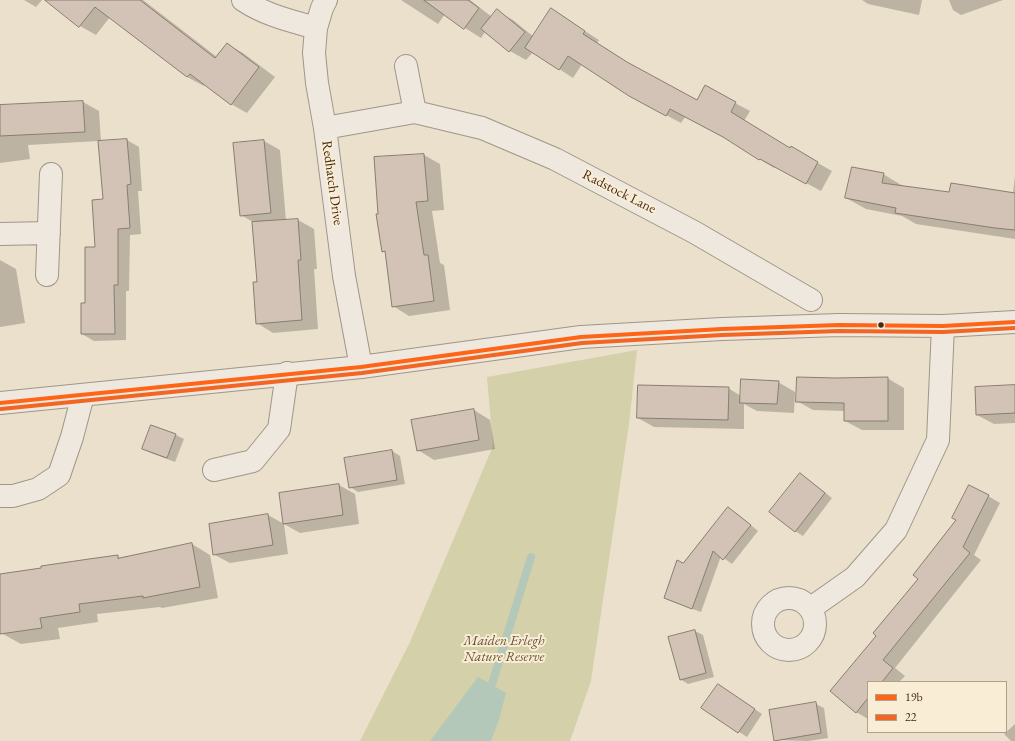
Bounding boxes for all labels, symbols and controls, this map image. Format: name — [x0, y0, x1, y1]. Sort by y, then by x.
street label: Redhatch Drive — [318, 140, 346, 226]
street label: Radstock Lane — [579, 166, 659, 218]
unlabelled marker — [876, 320, 886, 330]
park label: Maiden Erlegh Nature Reserve — [464, 633, 544, 666]
legend — [867, 681, 1007, 733]
text: 19b — [905, 689, 923, 705]
text: 22 — [905, 709, 917, 725]

